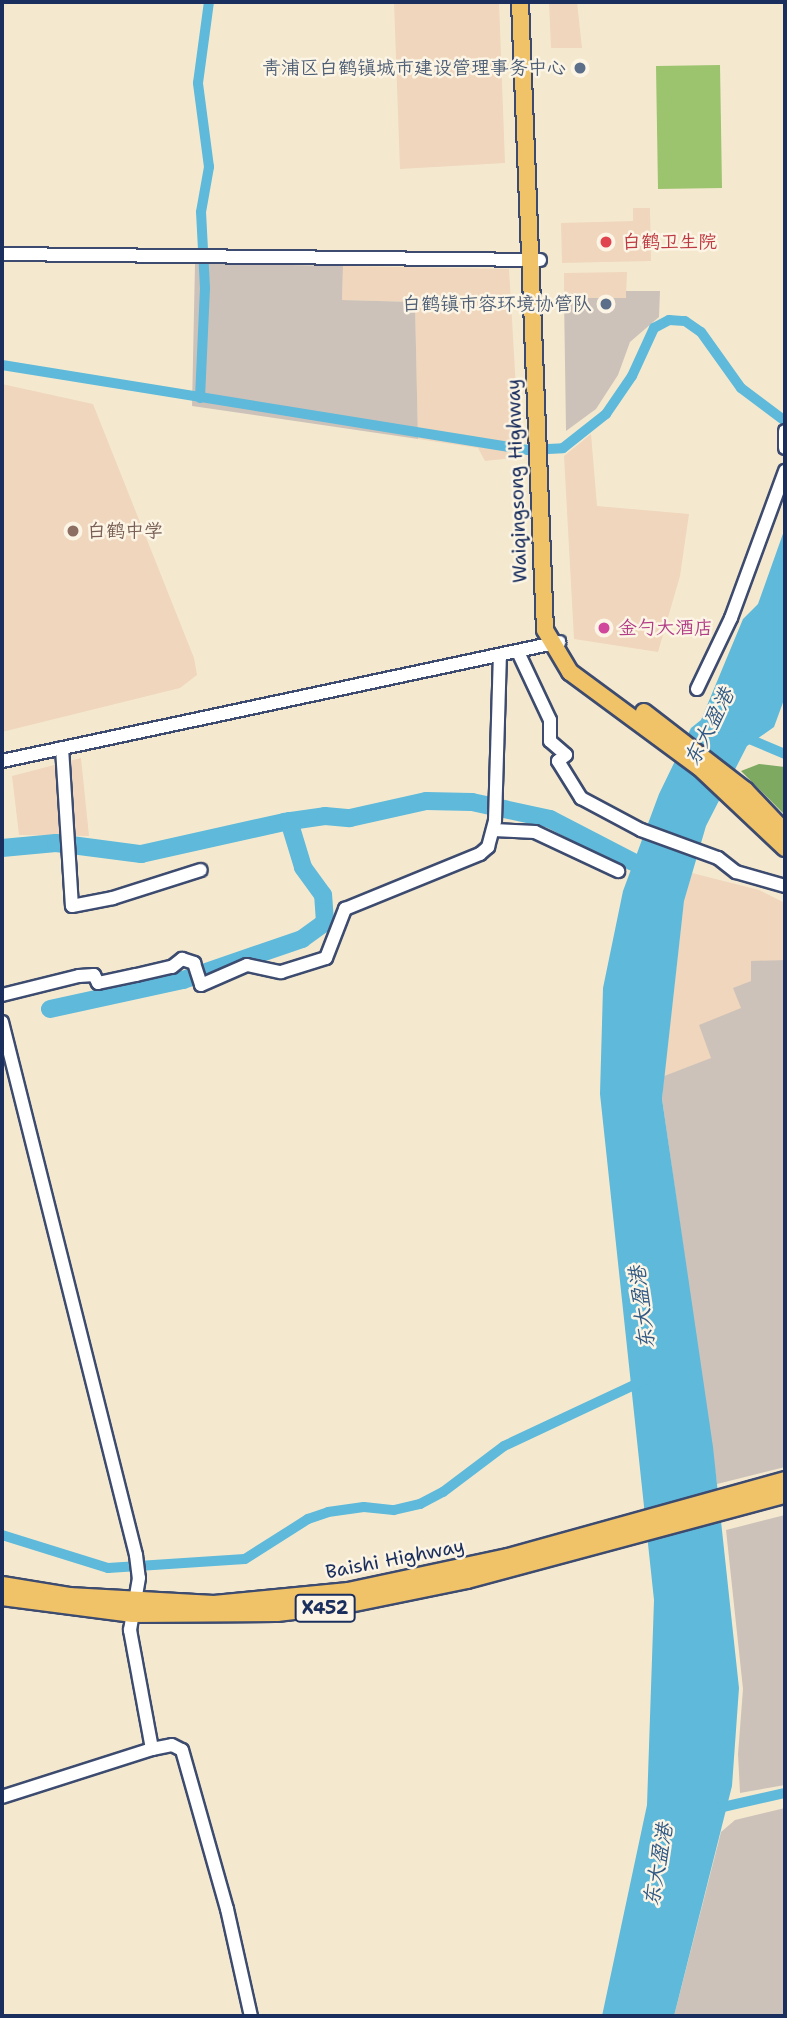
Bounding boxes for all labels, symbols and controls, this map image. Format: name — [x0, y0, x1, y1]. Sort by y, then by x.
place label: 青浦区白鹤镇城市建设管理事务中心 — [262, 57, 566, 79]
marker: 青浦区白鹤镇城市建设管理事务中心 — [572, 60, 588, 76]
place label: 白鹤卫生院 — [622, 231, 717, 253]
marker: 白鹤卫生院 — [596, 232, 616, 252]
place label: 白鹤镇市容环境协管队 — [402, 293, 592, 315]
marker: 白鹤镇市容环境协管队 — [598, 296, 614, 312]
street label: Waiqingsong Highway — [502, 379, 532, 583]
place label: 白鹤中学 — [87, 520, 163, 542]
marker: 白鹤中学 — [65, 523, 81, 539]
place label: 金勺大酒店 — [618, 617, 713, 639]
marker: 金勺大酒店 — [596, 620, 612, 636]
water label: 东大盈港 — [679, 684, 739, 770]
water label: 东大盈港 — [624, 1265, 660, 1351]
street label: Baishi Highway — [324, 1534, 466, 1584]
road number: X452 — [294, 1594, 356, 1623]
water label: 东大盈港 — [638, 1821, 678, 1909]

